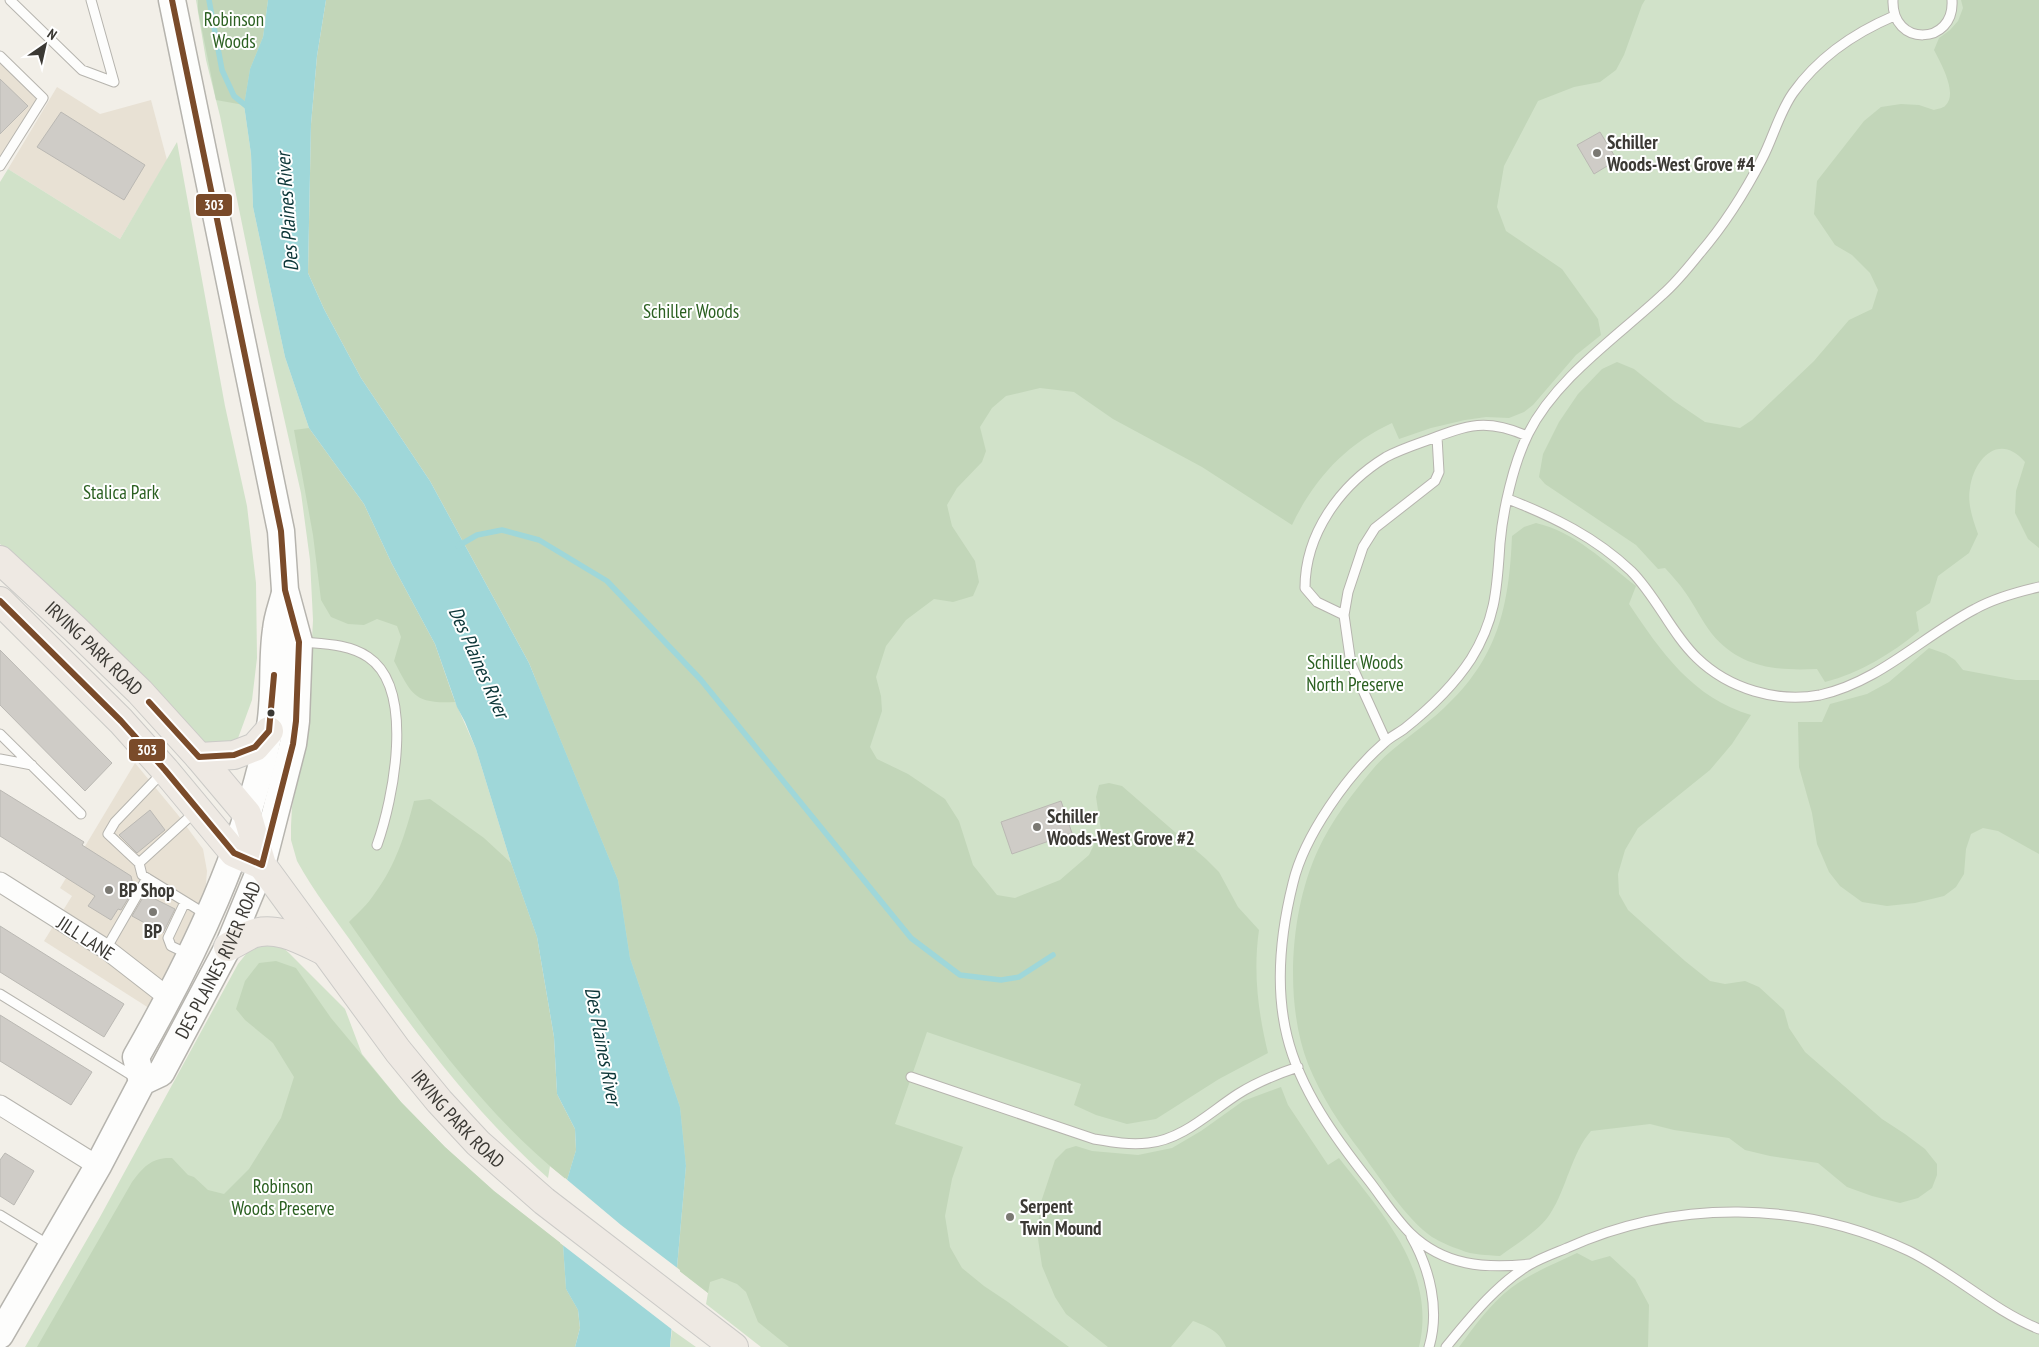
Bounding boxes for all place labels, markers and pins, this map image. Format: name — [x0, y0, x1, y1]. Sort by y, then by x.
place label: Schiller Woods-West Grove #4 — [1606, 130, 1755, 176]
marker: Schiller Woods-West Grove #4 — [1591, 147, 1603, 159]
unlabelled marker — [266, 708, 276, 718]
place label: Schiller Woods-West Grove #2 — [1046, 804, 1195, 850]
marker: Schiller Woods-West Grove #2 — [1031, 821, 1043, 833]
place label: BP Shop — [119, 878, 175, 902]
marker: BP Shop — [103, 884, 115, 896]
marker: BP — [147, 906, 159, 918]
place label: BP — [144, 919, 162, 943]
place label: Serpent Twin Mound — [1020, 1194, 1102, 1240]
marker: Serpent Twin Mound — [1004, 1211, 1016, 1223]

